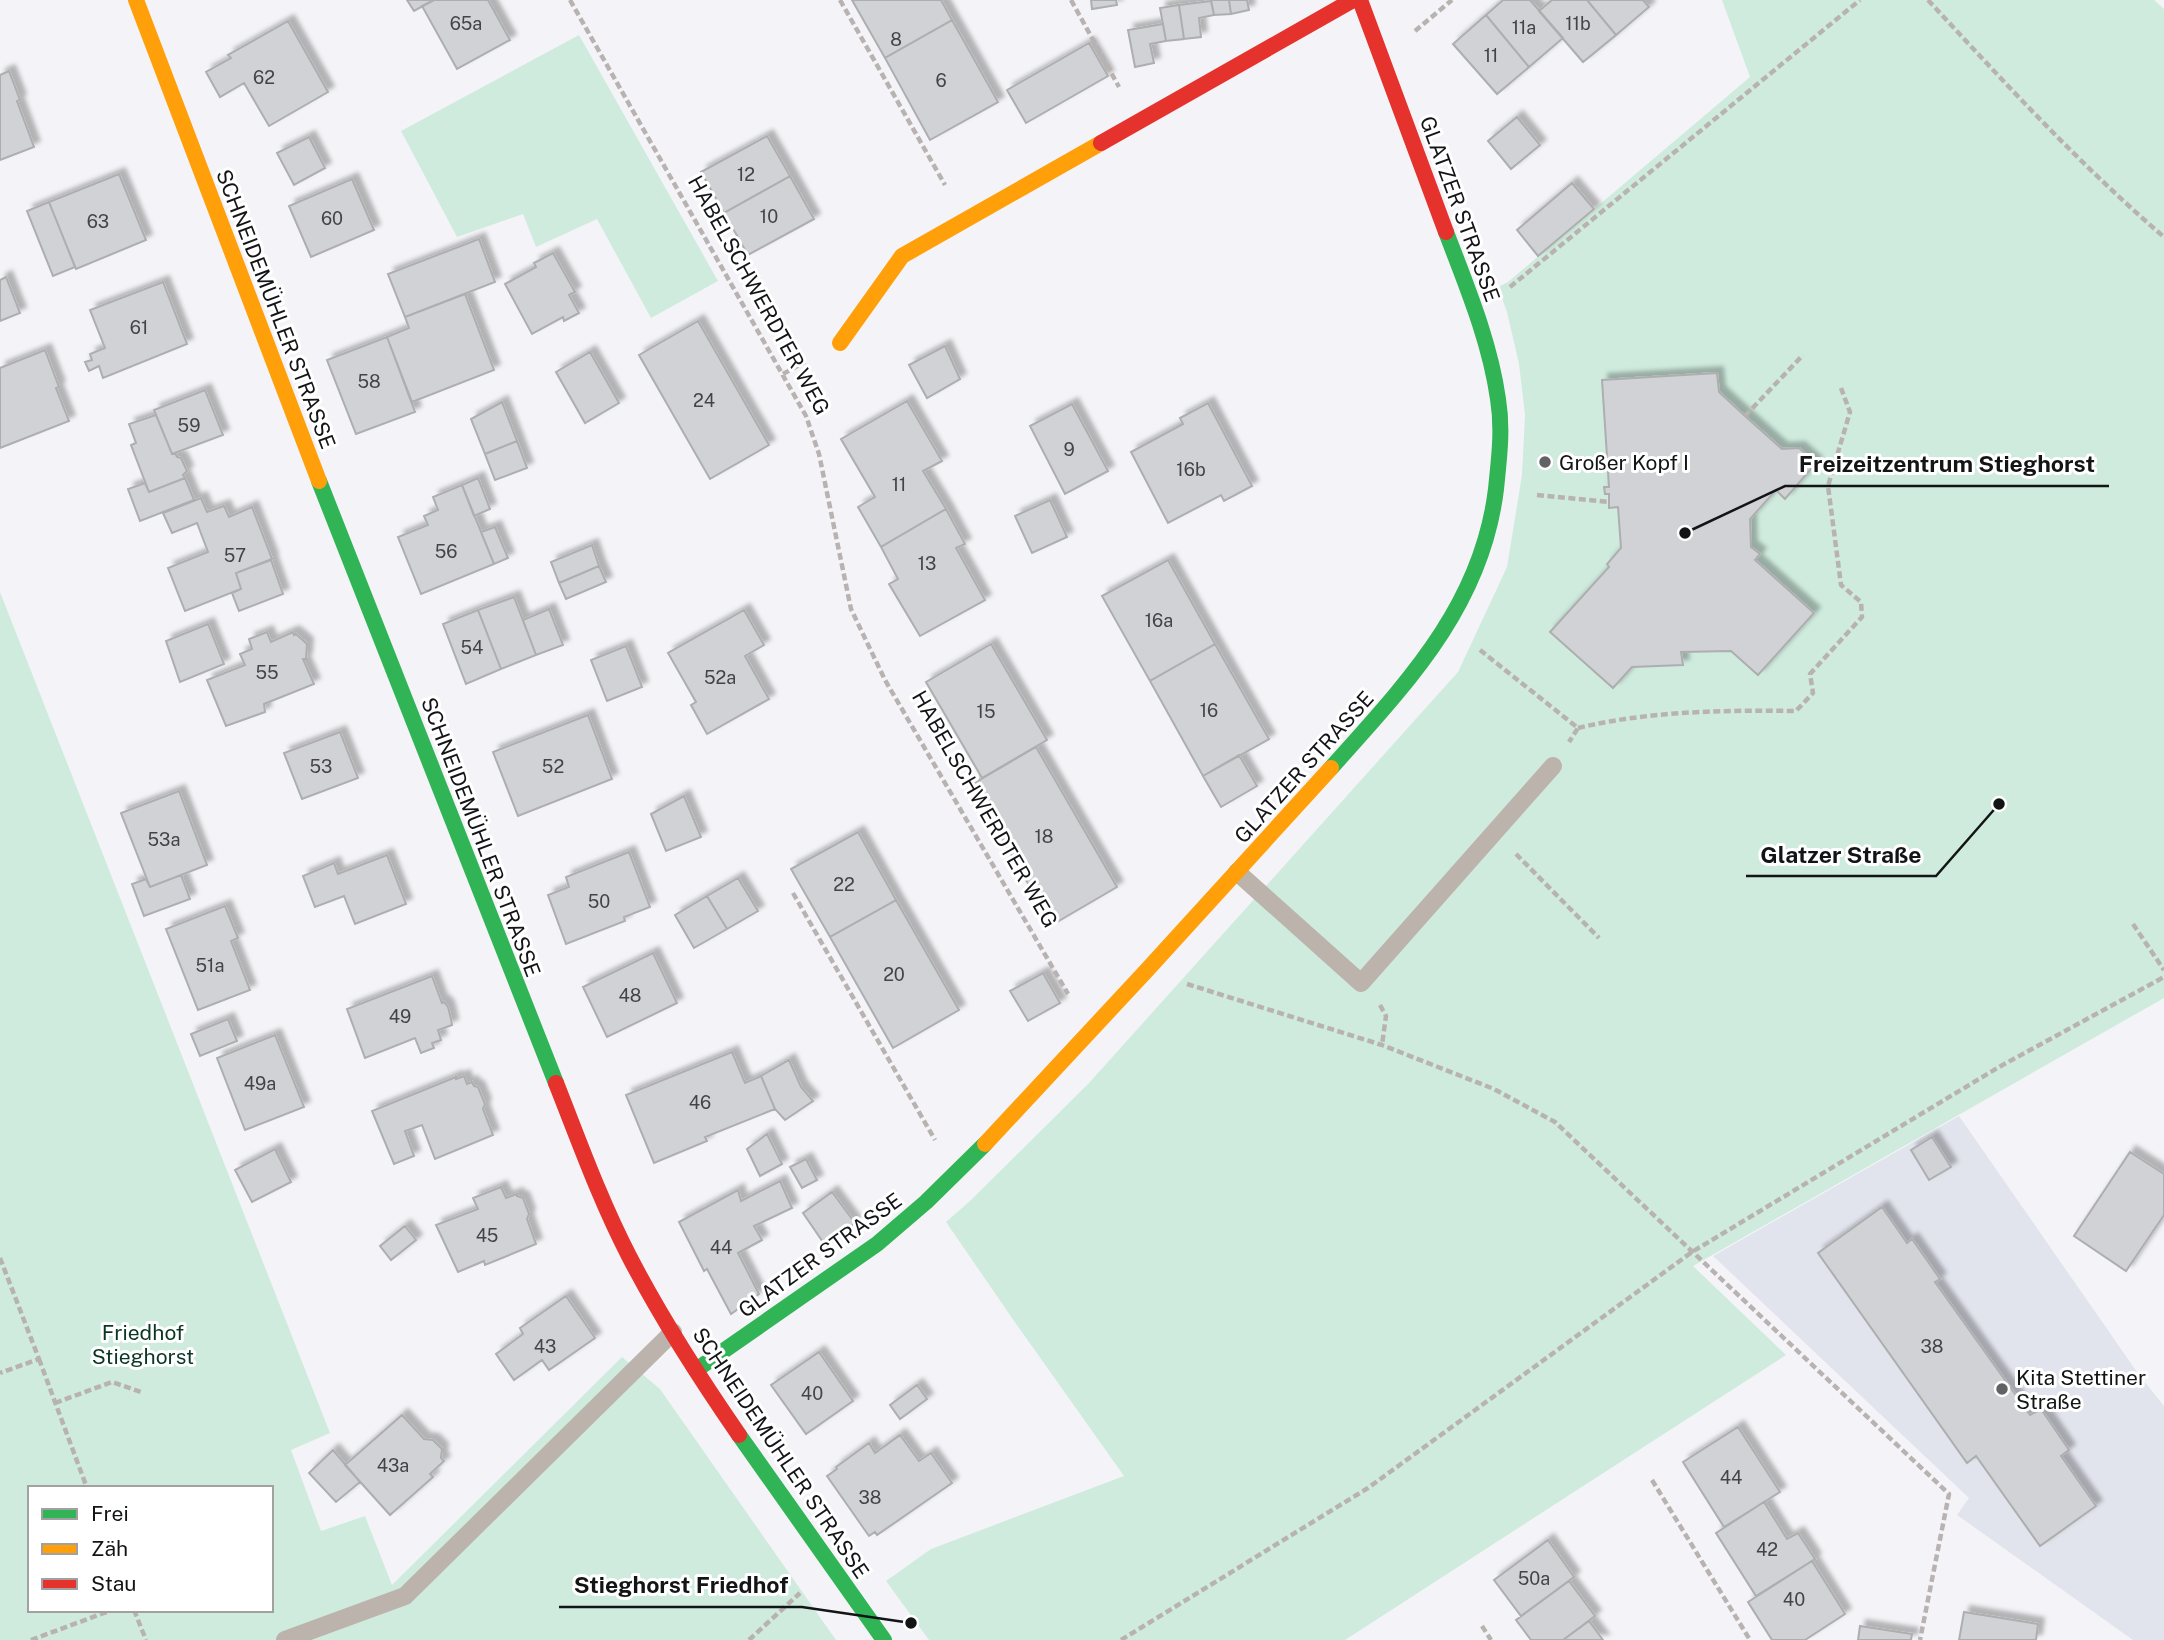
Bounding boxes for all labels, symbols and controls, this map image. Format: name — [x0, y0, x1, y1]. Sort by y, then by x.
house number: 65a — [450, 13, 482, 34]
house number: 11b — [1565, 13, 1591, 34]
house number: 11a — [1512, 17, 1536, 38]
house number: 8 — [890, 29, 902, 50]
house number: 11 — [1484, 45, 1498, 66]
house number: 62 — [253, 67, 275, 88]
house number: 6 — [935, 70, 947, 91]
street label: GLATZER STRASSE — [1415, 113, 1505, 305]
house number: 12 — [737, 164, 755, 185]
street label: SCHNEIDEMÜHLER STRASSE — [211, 166, 341, 452]
street label: HABELSCHWERDTER WEG — [683, 171, 835, 419]
house number: 10 — [760, 206, 778, 227]
house number: 60 — [321, 208, 343, 229]
house number: 63 — [87, 211, 109, 232]
house number: 61 — [130, 317, 148, 338]
house number: 58 — [357, 371, 381, 392]
house number: 24 — [693, 390, 715, 411]
house number: 59 — [178, 415, 200, 436]
house number: 9 — [1063, 439, 1075, 460]
callout: Freizeitzentrum Stieghorst — [1785, 442, 2109, 486]
place label: Großer Kopf I — [1559, 450, 1689, 475]
text: Freizeitzentrum Stieghorst — [1799, 450, 2095, 477]
marker: Großer Kopf I — [1537, 454, 1553, 470]
house number: 16b — [1176, 459, 1206, 480]
house number: 11 — [892, 474, 906, 495]
house number: 56 — [435, 541, 457, 562]
house number: 57 — [224, 545, 246, 566]
house number: 13 — [918, 553, 936, 574]
house number: 16a — [1145, 610, 1173, 631]
house number: 54 — [461, 637, 483, 658]
house number: 55 — [255, 662, 279, 683]
house number: 52a — [704, 667, 736, 688]
street label: HABELSCHWERDTER WEG — [907, 686, 1063, 932]
street label: GLATZER STRASSE — [1229, 686, 1379, 848]
street label: SCHNEIDEMÜHLER STRASSE — [416, 694, 546, 980]
house number: 16 — [1200, 700, 1218, 721]
house number: 15 — [977, 701, 995, 722]
house number: 53 — [310, 756, 332, 777]
house number: 52 — [542, 756, 564, 777]
house number: 18 — [1035, 826, 1053, 847]
house number: 53a — [148, 829, 180, 850]
callout: Glatzer Straße — [1746, 832, 1936, 876]
text: Glatzer Straße — [1760, 841, 1922, 868]
house number: 22 — [833, 874, 855, 895]
house number: 50 — [588, 891, 610, 912]
house number: 51a — [196, 955, 224, 976]
house number: 20 — [883, 964, 905, 985]
house number: 48 — [619, 985, 641, 1006]
house number: 49 — [389, 1006, 411, 1027]
house number: 49a — [244, 1073, 276, 1094]
house number: 46 — [689, 1092, 711, 1113]
street label: GLATZER STRASSE — [733, 1187, 907, 1323]
house number: 45 — [476, 1225, 498, 1246]
house number: 44 — [710, 1237, 732, 1258]
park label: Friedhof Stieghorst — [92, 1320, 194, 1369]
street label: SCHNEIDEMÜHLER STRASSE — [688, 1323, 874, 1583]
house number: 43 — [534, 1336, 556, 1357]
house number: 38 — [1921, 1336, 1943, 1357]
place label: Kita Stettiner Straße — [2016, 1365, 2146, 1414]
marker: Kita Stettiner Straße — [1994, 1381, 2010, 1397]
house number: 40 — [801, 1383, 823, 1404]
house number: 43a — [377, 1455, 409, 1476]
house number: 44 — [1720, 1467, 1742, 1488]
legend — [28, 1486, 273, 1612]
house number: 38 — [859, 1487, 881, 1508]
text: Frei — [91, 1501, 129, 1526]
text: Zäh — [91, 1536, 128, 1561]
house number: 42 — [1756, 1539, 1778, 1560]
callout: Stieghorst Friedhof — [559, 1563, 802, 1607]
house number: 50a — [1518, 1568, 1550, 1589]
text: Stau — [91, 1571, 137, 1596]
text: Stieghorst Friedhof — [574, 1571, 788, 1598]
house number: 40 — [1783, 1589, 1805, 1610]

